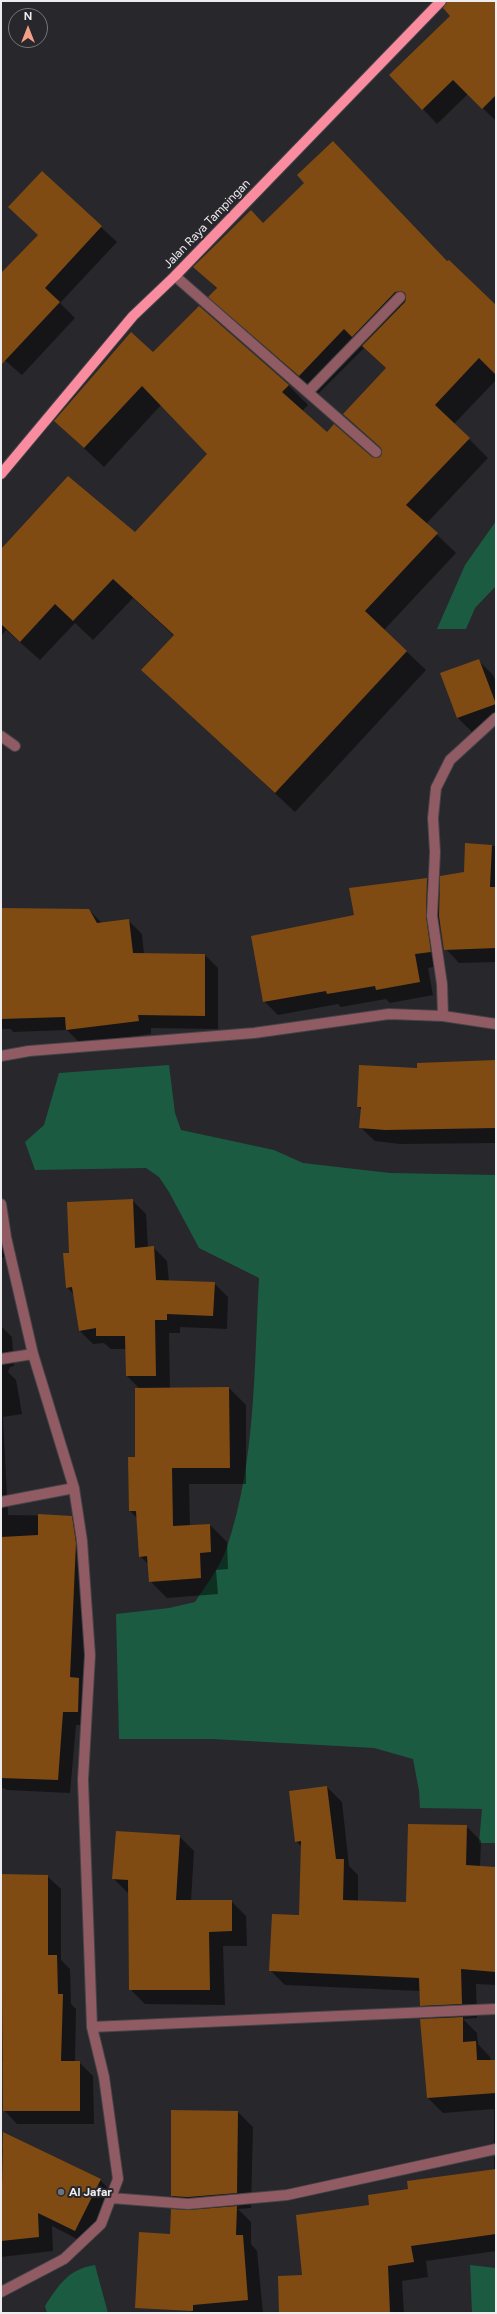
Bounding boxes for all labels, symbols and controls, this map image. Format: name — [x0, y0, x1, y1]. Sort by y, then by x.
north arrow — [8, 8, 48, 48]
text: N — [24, 10, 32, 23]
street label: Jalan Raya Tampingan — [161, 176, 253, 272]
place label: Al Jafar — [69, 2185, 112, 2199]
marker: Al Jafar — [56, 2187, 66, 2197]

